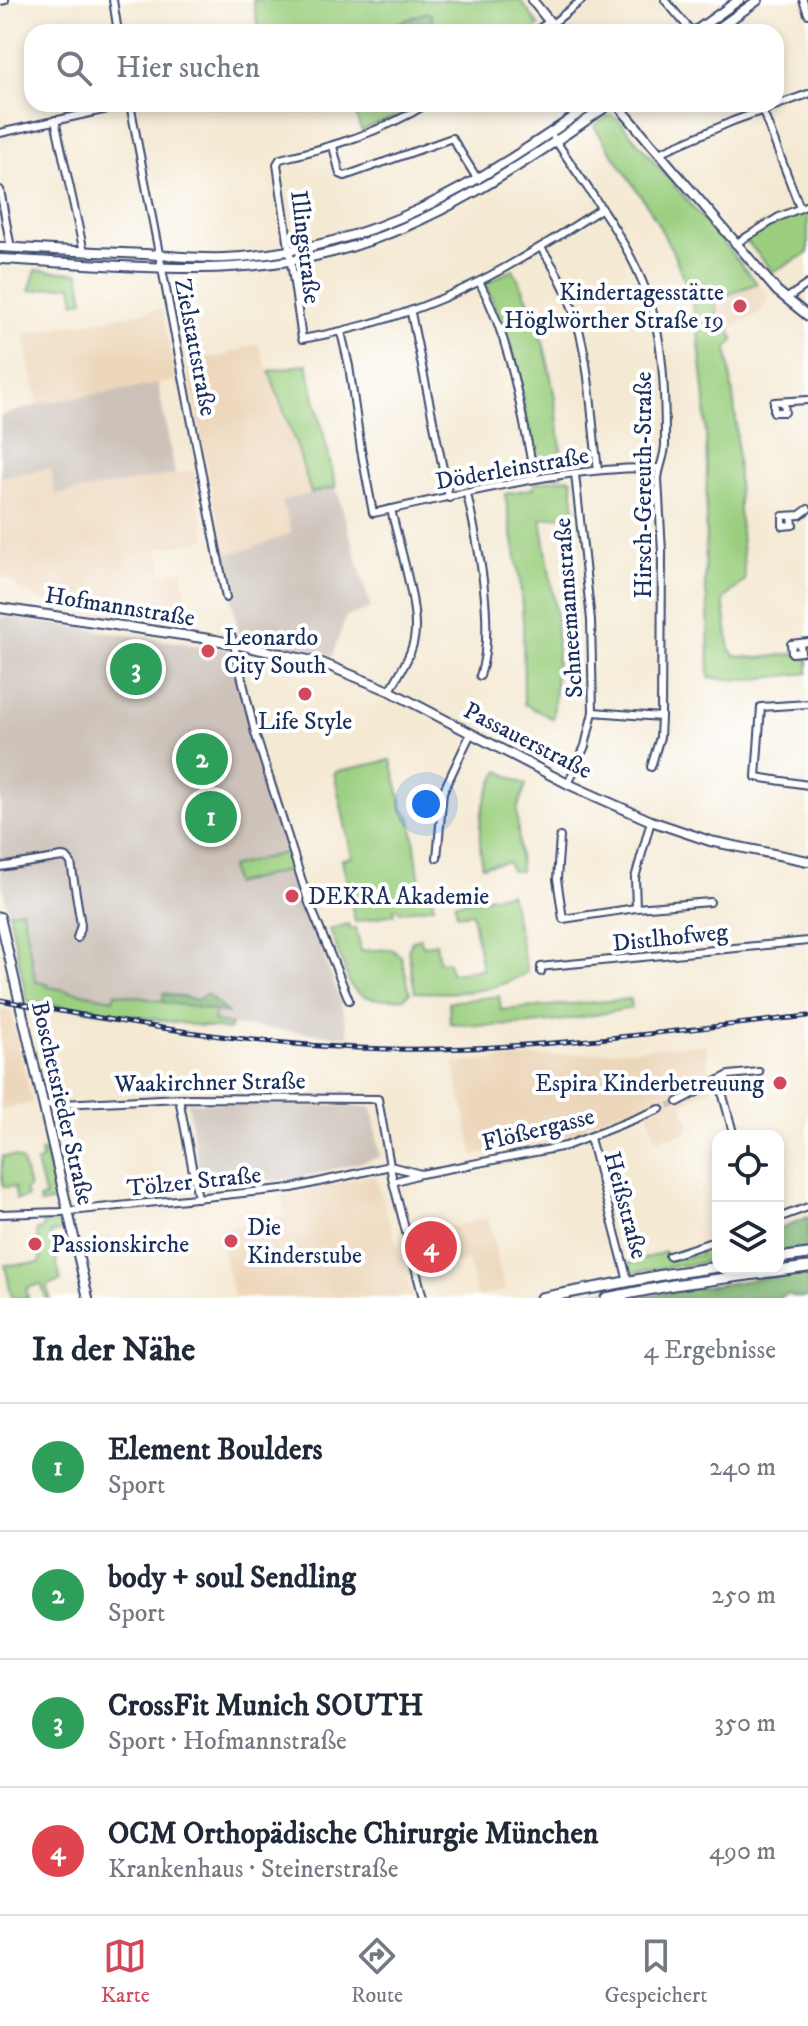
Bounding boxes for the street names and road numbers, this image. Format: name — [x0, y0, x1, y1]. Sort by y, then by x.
street label: Illingstraße — [283, 189, 327, 306]
street label: Zielstattstraße — [167, 276, 223, 418]
street label: Hirsch-Gereuth-Straße — [629, 371, 659, 598]
street label: Döderleinstraße — [433, 441, 591, 497]
street label: Schneemannstraße — [548, 517, 590, 699]
street label: Hofmannstraße — [43, 580, 197, 634]
street label: Passauerstraße — [458, 696, 597, 786]
street label: Distlhofweg — [611, 917, 730, 959]
street label: Boschetsrieder Straße — [24, 998, 100, 1208]
street label: Waakirchner Straße — [113, 1066, 306, 1100]
street label: Flößergasse — [479, 1102, 598, 1158]
street label: Heißstraße — [596, 1148, 654, 1262]
street label: Tölzer Straße — [126, 1160, 263, 1204]

